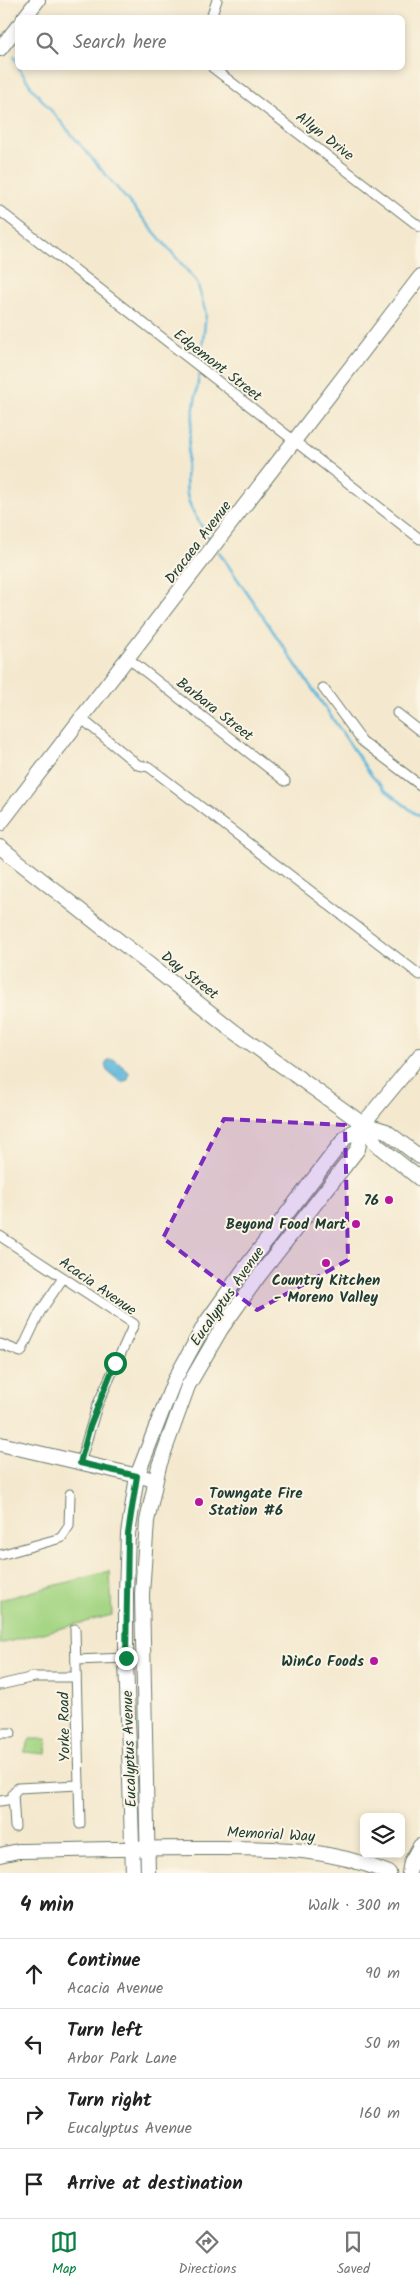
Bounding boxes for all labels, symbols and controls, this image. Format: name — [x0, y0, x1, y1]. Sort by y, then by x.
search box — [15, 15, 405, 70]
text: Search here — [73, 28, 167, 58]
icon: search — [33, 29, 61, 57]
street label: Allyn Drive — [290, 106, 359, 168]
street label: Edgemont Street — [168, 323, 267, 408]
street label: Dracaea Avenue — [159, 496, 238, 589]
street label: Barbara Street — [171, 672, 258, 748]
street label: Day Street — [155, 945, 224, 1006]
place label: 76 — [364, 1189, 379, 1213]
marker: 76 — [383, 1194, 395, 1206]
place label: Beyond Food Mart — [226, 1213, 346, 1237]
marker: Beyond Food Mart — [350, 1218, 362, 1230]
street label: Eucalyptus Avenue — [184, 1242, 271, 1351]
street label: Acacia Avenue — [54, 1251, 141, 1323]
marker: Country Kitchen - Moreno Valley — [320, 1257, 332, 1269]
place label: Country Kitchen - Moreno Valley — [272, 1269, 380, 1310]
route start — [104, 1352, 127, 1375]
place label: Towngate Fire Station #6 — [209, 1482, 303, 1523]
marker: Towngate Fire Station #6 — [193, 1496, 205, 1508]
route end — [115, 1647, 138, 1670]
place label: WinCo Foods — [281, 1650, 364, 1674]
marker: WinCo Foods — [368, 1655, 380, 1667]
street label: Eucalyptus Avenue — [116, 1690, 144, 1808]
street label: Yorke Road — [52, 1691, 78, 1762]
map controls — [360, 1813, 405, 1858]
button: layers — [360, 1813, 405, 1858]
street label: Memorial Way — [226, 1821, 317, 1849]
text: 4 min — [20, 1889, 74, 1922]
text: Walk · 300 m — [308, 1893, 400, 1918]
text: Continue — [67, 1946, 140, 1976]
icon: ahead — [20, 1960, 48, 1988]
text: 90 m — [365, 1961, 400, 1986]
text: Acacia Avenue — [67, 1976, 163, 2001]
text: Turn left — [67, 2016, 142, 2046]
icon: left — [20, 2030, 48, 2058]
text: 50 m — [364, 2031, 400, 2056]
text: Arbor Park Lane — [67, 2046, 177, 2071]
text: Turn right — [67, 2086, 152, 2116]
icon: right — [20, 2100, 48, 2128]
text: 160 m — [359, 2101, 400, 2126]
text: Eucalyptus Avenue — [67, 2116, 192, 2141]
text: Arrive at destination — [67, 2169, 243, 2199]
icon: arrive — [20, 2170, 48, 2198]
tab: Map — [50, 2228, 78, 2280]
tab: Directions — [178, 2228, 236, 2280]
tab: Saved — [337, 2228, 370, 2280]

